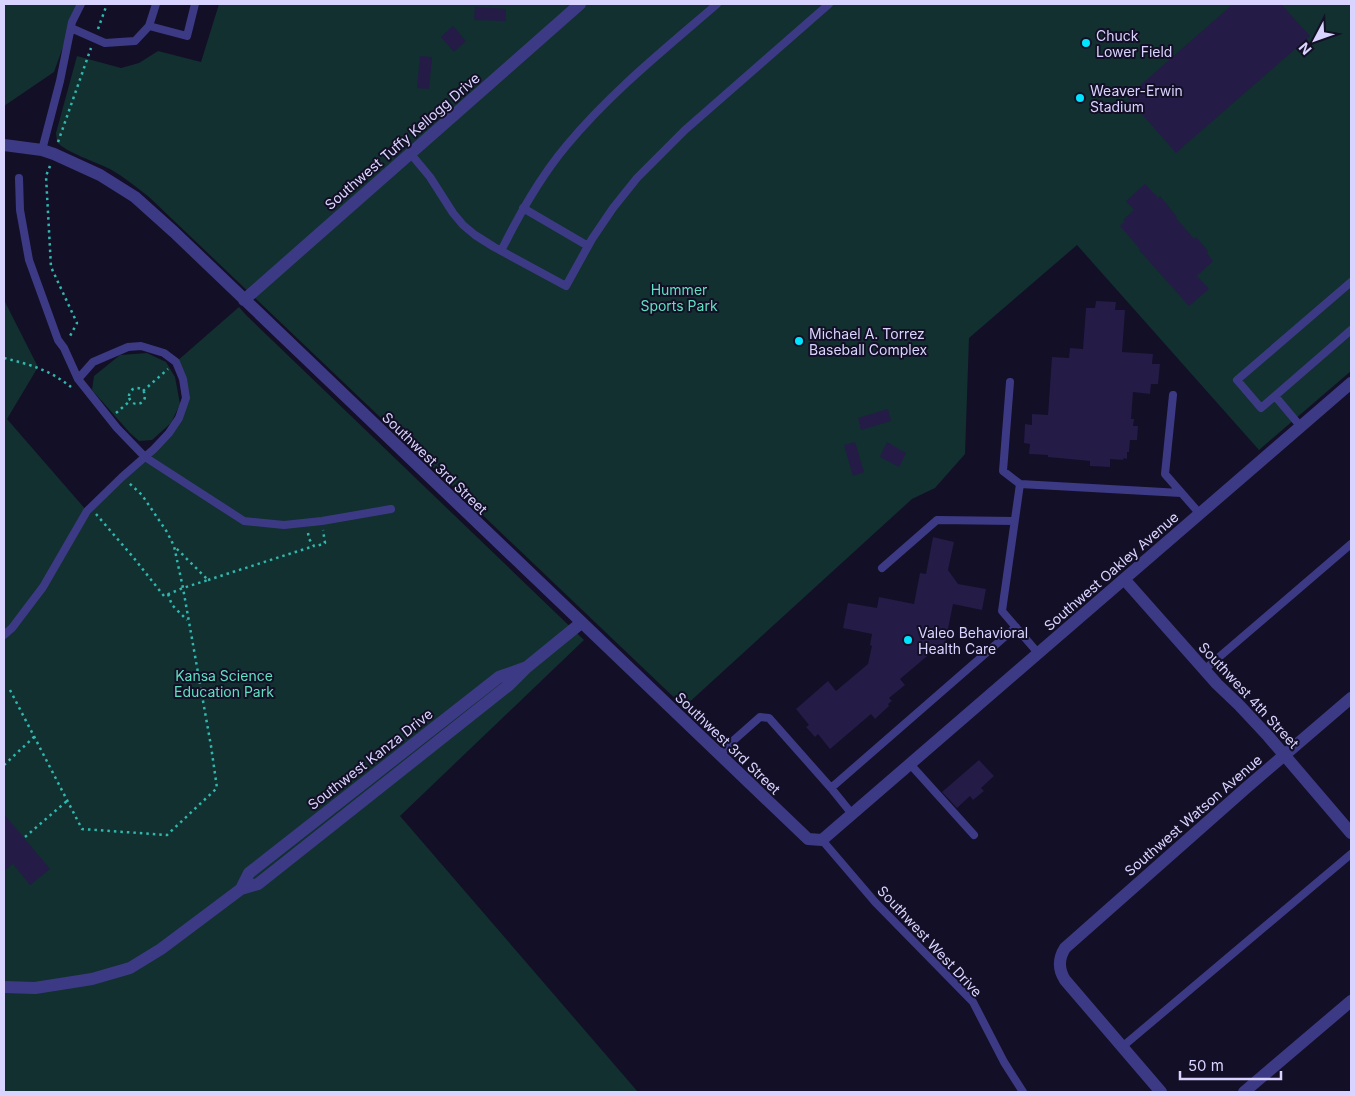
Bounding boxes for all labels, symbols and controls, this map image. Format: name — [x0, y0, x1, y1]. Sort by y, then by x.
north arrow — [1290, 15, 1340, 65]
place label: Chuck Lower Field — [1096, 27, 1172, 60]
marker: Chuck Lower Field — [1080, 37, 1092, 49]
text: N — [1295, 39, 1315, 58]
street label: Southwest Tuffy Kellogg Drive — [321, 69, 483, 213]
place label: Weaver-Erwin Stadium — [1090, 82, 1183, 115]
marker: Weaver-Erwin Stadium — [1074, 92, 1086, 104]
park label: Hummer Sports Park — [640, 281, 718, 314]
place label: Michael A. Torrez Baseball Complex — [809, 325, 928, 358]
marker: Michael A. Torrez Baseball Complex — [793, 335, 805, 347]
street label: Southwest 3rd Street — [379, 408, 491, 518]
street label: Southwest Oakley Avenue — [1040, 508, 1182, 634]
place label: Valeo Behavioral Health Care — [918, 624, 1028, 657]
marker: Valeo Behavioral Health Care — [902, 634, 914, 646]
street label: Southwest 4th Street — [1195, 638, 1303, 752]
park label: Kansa Science Education Park — [174, 667, 274, 700]
street label: Southwest 3rd Street — [672, 688, 784, 798]
street label: Southwest Kanza Drive — [304, 705, 436, 813]
street label: Southwest Watson Avenue — [1121, 751, 1265, 879]
street label: Southwest West Drive — [874, 882, 986, 1000]
scale bar — [1180, 1048, 1281, 1080]
text: 50 m — [1188, 1056, 1224, 1075]

